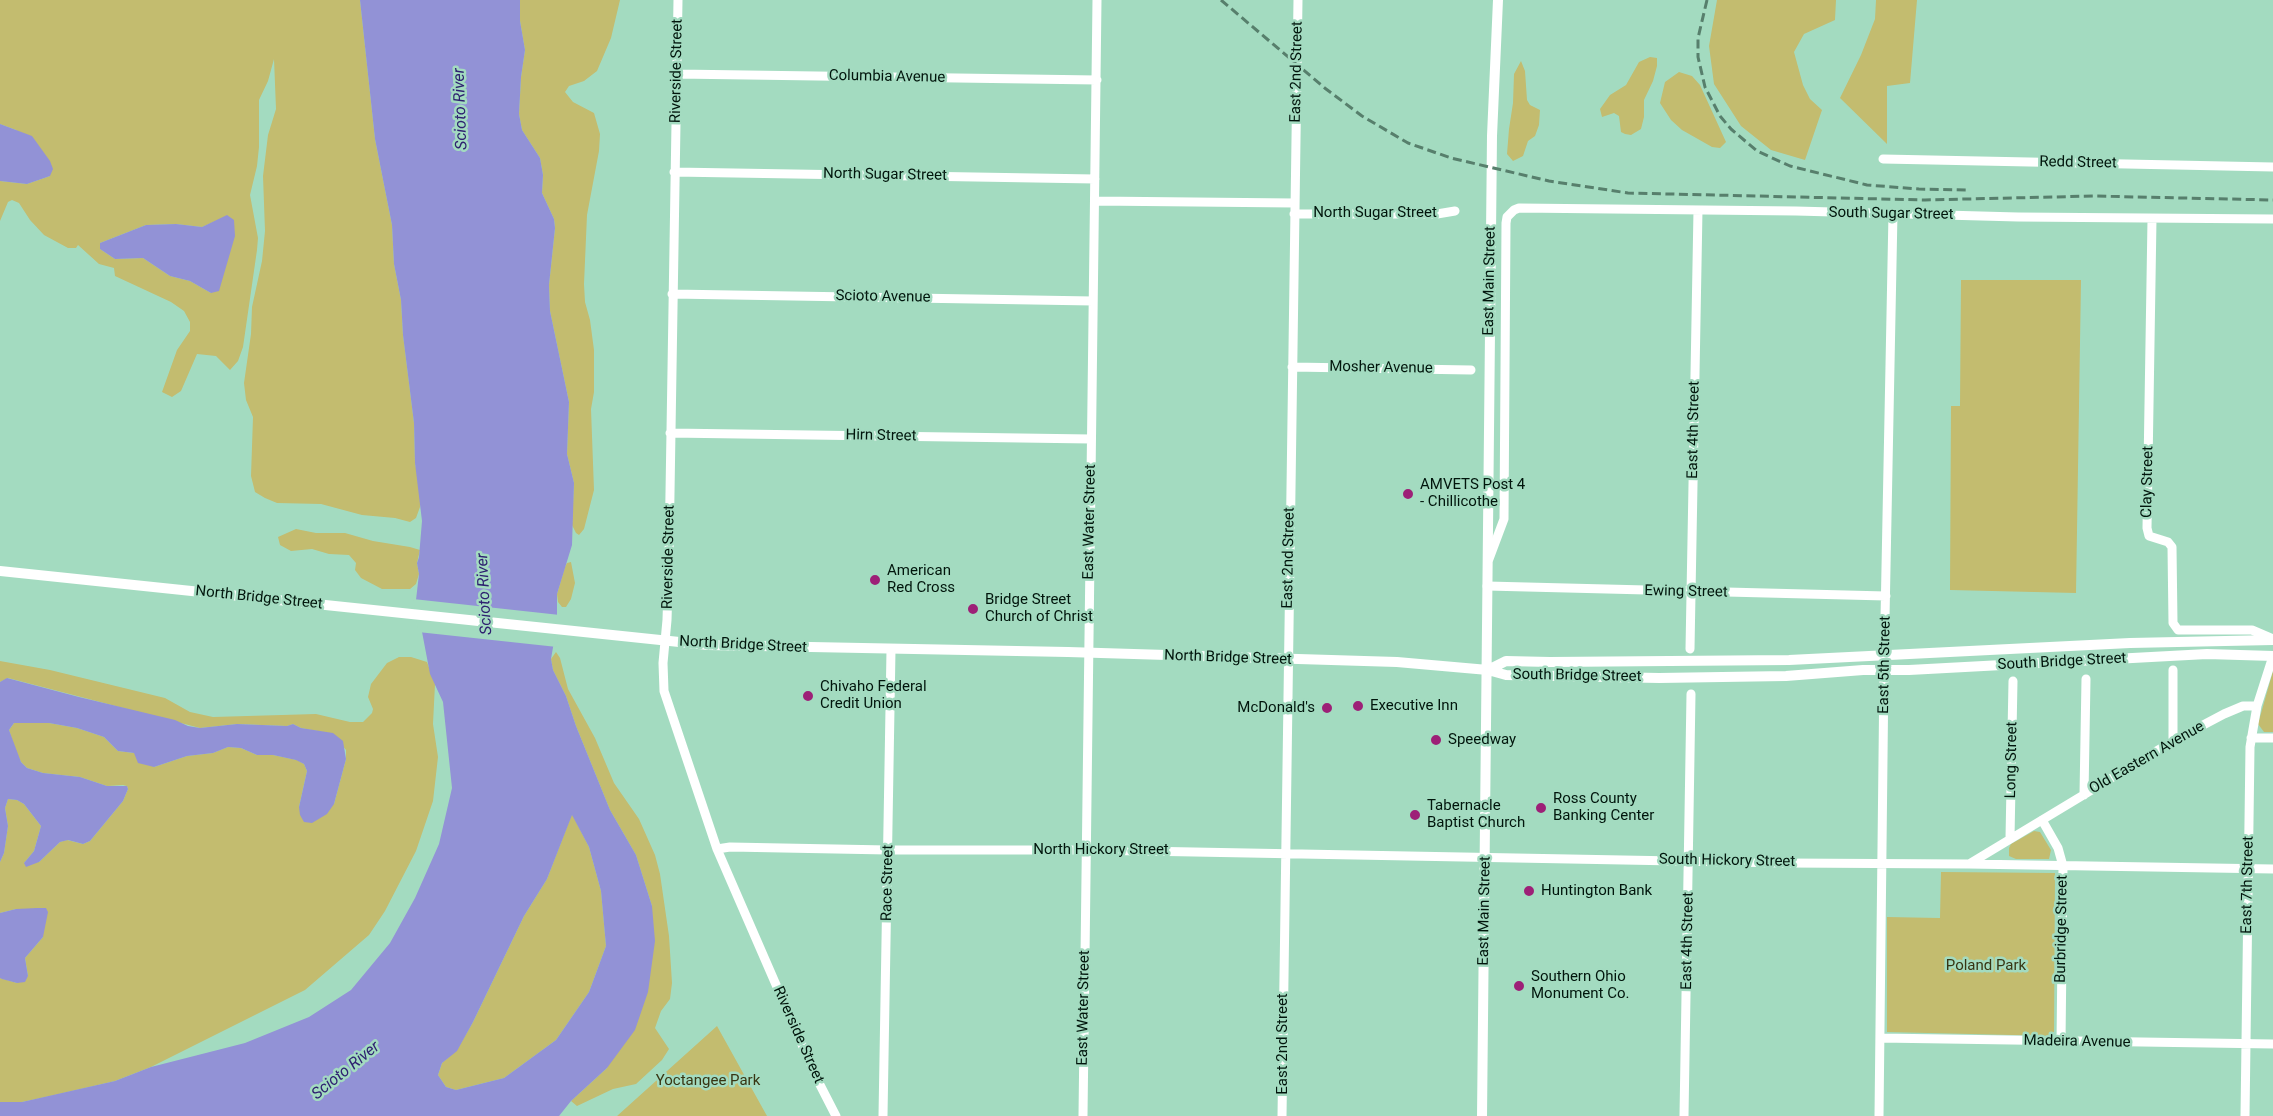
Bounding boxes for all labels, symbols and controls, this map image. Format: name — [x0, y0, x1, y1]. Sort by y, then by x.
street label: Riverside Street — [667, 19, 687, 123]
street label: East 2nd Street — [1287, 21, 1307, 123]
street label: Columbia Avenue — [829, 67, 945, 87]
water label: Scioto River — [450, 68, 472, 150]
street label: Redd Street — [2039, 153, 2117, 173]
street label: North Sugar Street — [823, 165, 947, 185]
street label: North Sugar Street — [1313, 204, 1437, 222]
street label: South Sugar Street — [1828, 204, 1954, 224]
street label: East Main Street — [1480, 226, 1500, 336]
street label: Scioto Avenue — [835, 287, 931, 307]
street label: Mosher Avenue — [1329, 358, 1433, 378]
street label: East 4th Street — [1684, 381, 1704, 479]
street label: Hirn Street — [845, 426, 917, 446]
street label: Clay Street — [2138, 446, 2158, 518]
street label: East Water Street — [1080, 464, 1100, 580]
place label: AMVETS Post 4 - Chillicothe — [1420, 476, 1525, 511]
marker: AMVETS Post 4 - Chillicothe — [1401, 487, 1415, 501]
street label: Riverside Street — [659, 505, 679, 609]
street label: East 2nd Street — [1279, 507, 1299, 609]
water label: Scioto River — [473, 553, 497, 635]
place label: American Red Cross — [887, 562, 955, 597]
marker: American Red Cross — [868, 573, 882, 587]
street label: North Bridge Street — [195, 582, 323, 614]
street label: Ewing Street — [1644, 582, 1728, 602]
place label: Bridge Street Church of Christ — [985, 591, 1093, 626]
marker: Bridge Street Church of Christ — [966, 602, 980, 616]
street label: East 5th Street — [1875, 616, 1895, 714]
street label: North Bridge Street — [679, 633, 807, 657]
street label: North Bridge Street — [1164, 647, 1292, 669]
street label: South Bridge Street — [1997, 650, 2127, 674]
street label: South Bridge Street — [1512, 666, 1642, 686]
place label: Chivaho Federal Credit Union — [820, 678, 927, 713]
marker: Chivaho Federal Credit Union — [801, 689, 815, 703]
place label: Executive Inn — [1370, 697, 1458, 715]
place label: McDonald's — [1237, 699, 1315, 717]
marker: Executive Inn — [1351, 699, 1365, 713]
marker: McDonald's — [1320, 701, 1334, 715]
street label: Old Eastern Avenue — [2086, 718, 2208, 798]
street label: Long Street — [2002, 722, 2022, 798]
place label: Speedway — [1448, 731, 1516, 749]
marker: Speedway — [1429, 733, 1443, 747]
place label: Ross County Banking Center — [1553, 790, 1654, 825]
place label: Tabernacle Baptist Church — [1427, 797, 1525, 832]
marker: Ross County Banking Center — [1534, 801, 1548, 815]
marker: Tabernacle Baptist Church — [1408, 808, 1422, 822]
street label: East 7th Street — [2238, 836, 2258, 934]
street label: North Hickory Street — [1033, 841, 1169, 859]
street label: Race Street — [878, 845, 898, 921]
street label: South Hickory Street — [1659, 851, 1795, 871]
street label: East Main Street — [1475, 856, 1495, 966]
street label: Burbridge Street — [2052, 875, 2072, 983]
place label: Huntington Bank — [1541, 882, 1652, 900]
marker: Huntington Bank — [1522, 884, 1536, 898]
street label: East 4th Street — [1678, 892, 1698, 990]
street label: East Water Street — [1074, 950, 1094, 1066]
park label: Poland Park — [1946, 957, 2026, 975]
place label: Southern Ohio Monument Co. — [1531, 968, 1629, 1003]
marker: Southern Ohio Monument Co. — [1512, 979, 1526, 993]
street label: Riverside Street — [769, 984, 827, 1086]
street label: East 2nd Street — [1274, 993, 1292, 1095]
street label: Madeira Avenue — [2023, 1032, 2131, 1052]
water label: Scioto River — [308, 1038, 384, 1104]
park label: Yoctangee Park — [656, 1072, 760, 1090]

